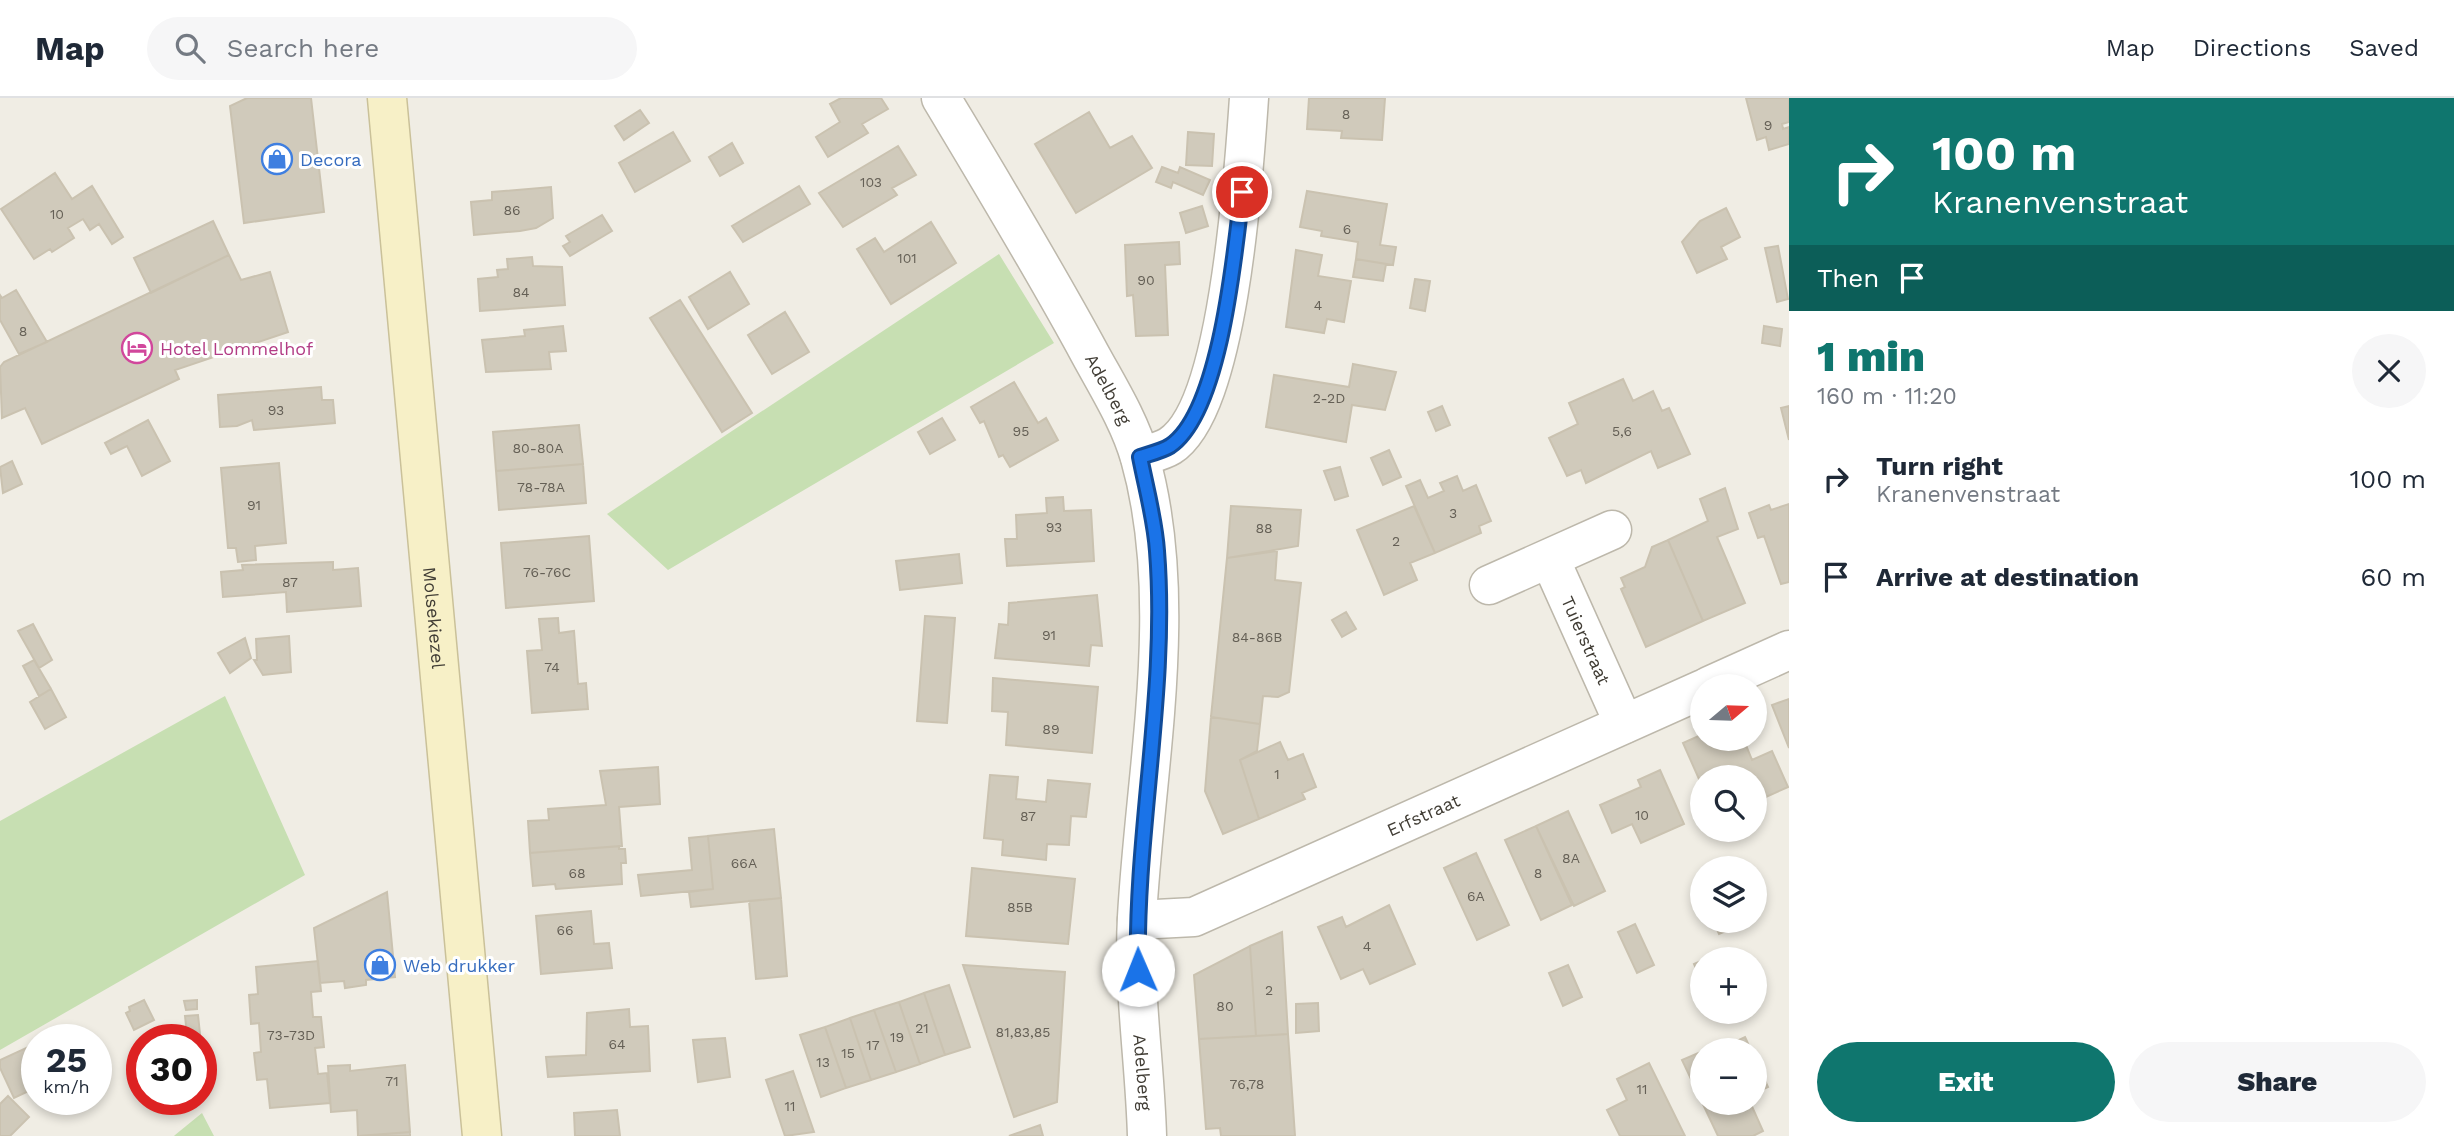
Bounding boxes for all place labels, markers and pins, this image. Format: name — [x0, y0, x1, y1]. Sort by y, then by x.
shop icon: Decora — [260, 142, 294, 176]
place label: Decora — [300, 149, 362, 170]
pin — [1212, 162, 1272, 222]
hotel icon: Hotel Lommelhof — [120, 331, 154, 365]
place label: Hotel Lommelhof — [160, 338, 313, 359]
shop icon: Web drukker — [363, 948, 397, 982]
place label: Web drukker — [403, 955, 515, 976]

